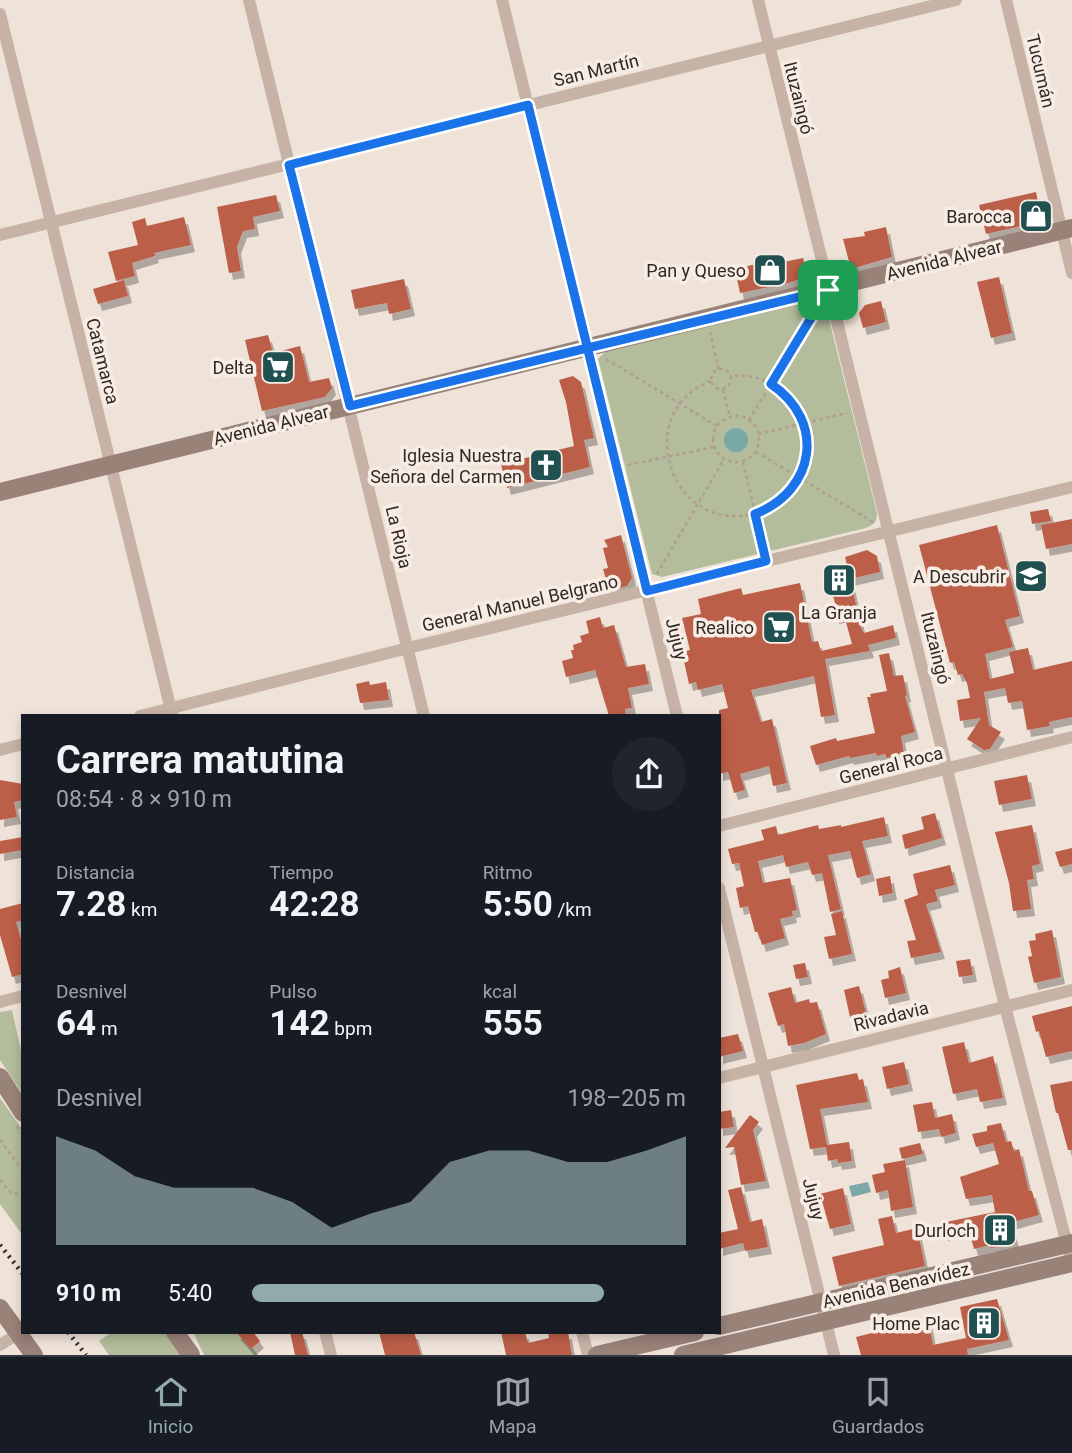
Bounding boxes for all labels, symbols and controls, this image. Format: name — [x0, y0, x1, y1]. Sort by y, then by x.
street label: Tucumán — [1022, 32, 1060, 110]
street label: San Martín — [551, 49, 641, 91]
street label: Ituzaingó — [780, 59, 818, 137]
shop icon: Barocca — [1017, 197, 1055, 235]
place label: Barocca — [946, 206, 1012, 227]
street label: Avenida Alvear — [884, 235, 1004, 285]
shop icon: Pan y Queso — [751, 251, 789, 289]
place label: Pan y Queso — [646, 260, 746, 281]
pin — [798, 260, 858, 320]
icon: arrive — [809, 271, 847, 309]
street label: Catamarca — [82, 316, 124, 406]
supermarket icon: Delta — [259, 348, 297, 386]
place label: Delta — [213, 357, 254, 378]
street label: Avenida Alvear — [211, 400, 331, 450]
place label: Iglesia Nuestra Señora del Carmen — [370, 445, 522, 487]
church icon: Iglesia Nuestra Señora del Carmen — [527, 446, 565, 484]
street label: La Rioja — [382, 504, 416, 570]
school or university icon: A Descubrir — [1012, 557, 1050, 595]
building icon: La Granja — [820, 561, 858, 599]
place label: A Descubrir — [913, 566, 1006, 587]
street label: General Manuel Belgrano — [420, 570, 620, 636]
place label: La Granja — [801, 602, 877, 623]
supermarket icon: Realico — [760, 608, 798, 646]
street label: Ituzaingó — [917, 609, 955, 687]
street label: Jujuy — [662, 616, 692, 663]
place label: Realico — [695, 617, 754, 638]
button: share — [612, 737, 686, 811]
text: Carrera matutina — [56, 738, 344, 782]
street label: General Roca — [837, 742, 945, 788]
text: 08:54 · 8 × 910 m — [56, 786, 232, 813]
text: Distancia — [56, 861, 135, 884]
text: Tiempo — [269, 861, 334, 884]
text: Ritmo — [483, 861, 533, 884]
text: 7.28 — [56, 884, 126, 925]
text: 42:28 — [269, 884, 360, 925]
text: 5:50 — [483, 884, 553, 925]
text: km — [126, 898, 157, 921]
text: /km — [553, 898, 592, 921]
text: Desnivel — [56, 980, 127, 1003]
text: Pulso — [269, 980, 317, 1003]
text: kcal — [483, 980, 517, 1003]
street label: Rivadavia — [851, 997, 931, 1035]
text: 64 — [56, 1003, 96, 1044]
text: 142 — [269, 1003, 330, 1044]
text: 555 — [483, 1003, 543, 1044]
text: m — [96, 1017, 118, 1040]
text: bpm — [330, 1017, 372, 1040]
text: Desnivel — [56, 1085, 142, 1112]
text: 198–205 m — [567, 1085, 686, 1112]
street label: Jujuy — [799, 1176, 829, 1223]
building icon: Durloch — [981, 1211, 1019, 1249]
place label: Durloch — [914, 1220, 976, 1241]
street label: Avenida Benavídez — [820, 1258, 972, 1312]
text: 910 m — [56, 1280, 121, 1307]
text: 5:40 — [168, 1280, 212, 1307]
building icon: Home Plac — [965, 1304, 1003, 1342]
place label: Home Plac — [872, 1313, 960, 1334]
tab: Inicio — [148, 1373, 193, 1438]
tab: Mapa — [489, 1373, 537, 1438]
tab: Guardados — [832, 1373, 924, 1438]

